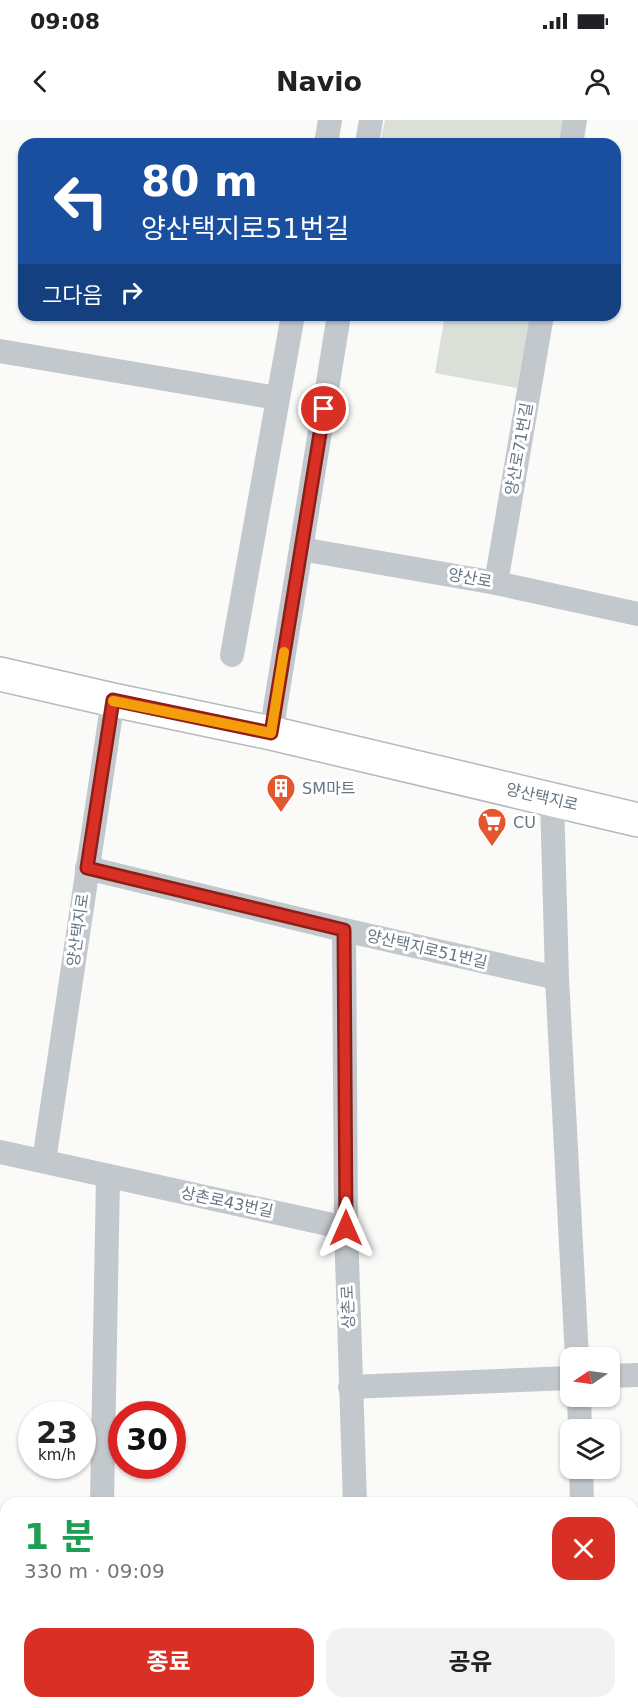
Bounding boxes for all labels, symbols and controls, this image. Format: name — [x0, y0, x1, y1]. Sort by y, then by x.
text: 09:08 — [30, 9, 100, 34]
icon: back — [24, 65, 57, 98]
icon: person — [581, 65, 614, 98]
text: Navio — [276, 66, 362, 97]
text: 80 m — [141, 157, 258, 206]
icon: left — [42, 162, 120, 240]
text: 양산택지로51번길 — [141, 213, 349, 244]
icon: right — [115, 276, 148, 309]
text: 그다음 — [42, 283, 103, 308]
pin — [298, 383, 349, 434]
icon: arrive — [307, 392, 340, 425]
street label: 양산로71번길 — [501, 401, 537, 497]
street label: 양산로 — [447, 565, 494, 591]
building icon: SM마트 — [265, 772, 297, 814]
place label: SM마트 — [302, 779, 355, 798]
street label: 양산택지로 — [504, 779, 580, 815]
supermarket icon: CU — [476, 806, 508, 848]
place label: CU — [513, 813, 536, 832]
street label: 양산택지로 — [63, 892, 93, 968]
street label: 양산택지로51번길 — [365, 926, 489, 972]
street label: 상촌로43번길 — [179, 1183, 275, 1221]
position arrow — [314, 1196, 378, 1260]
street label: 상촌로 — [338, 1284, 358, 1329]
north arrow — [560, 1347, 620, 1407]
map controls — [560, 1347, 620, 1479]
speed limit sign: 30 — [108, 1401, 186, 1479]
text: 23 — [36, 1415, 78, 1450]
button: layers — [560, 1419, 620, 1479]
text: km/h — [38, 1446, 76, 1464]
text: 1 분 — [24, 1516, 95, 1557]
button: close — [552, 1517, 615, 1580]
text: 330 m · 09:09 — [24, 1559, 165, 1583]
button: 종료 — [24, 1628, 314, 1697]
button: 공유 — [326, 1628, 615, 1697]

